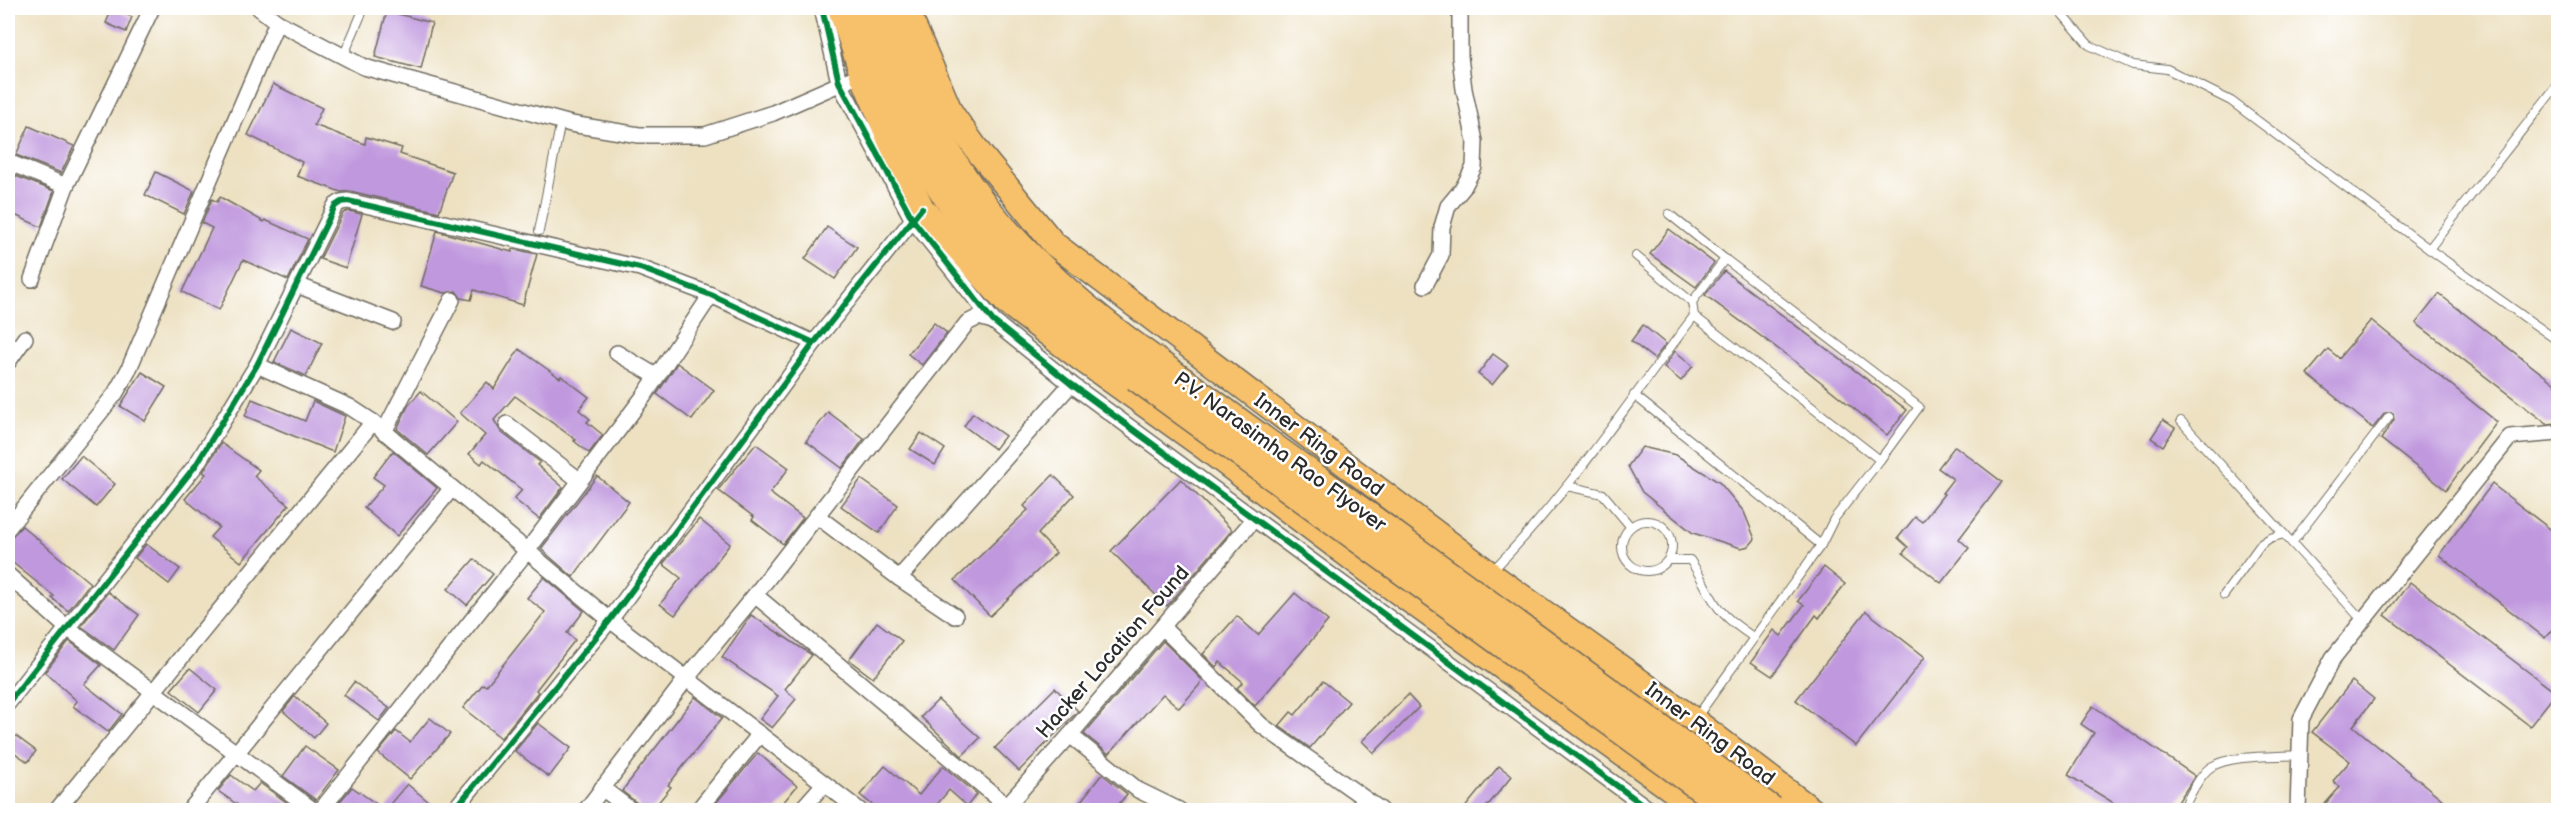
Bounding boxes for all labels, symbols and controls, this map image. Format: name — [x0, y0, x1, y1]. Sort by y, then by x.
street label: P.V. Narasimha Rao Flyover — [1169, 367, 1391, 538]
street label: Inner Ring Road — [1249, 388, 1389, 502]
street label: Hacker Location Found — [1031, 561, 1195, 743]
street label: Inner Ring Road — [1640, 677, 1780, 791]

